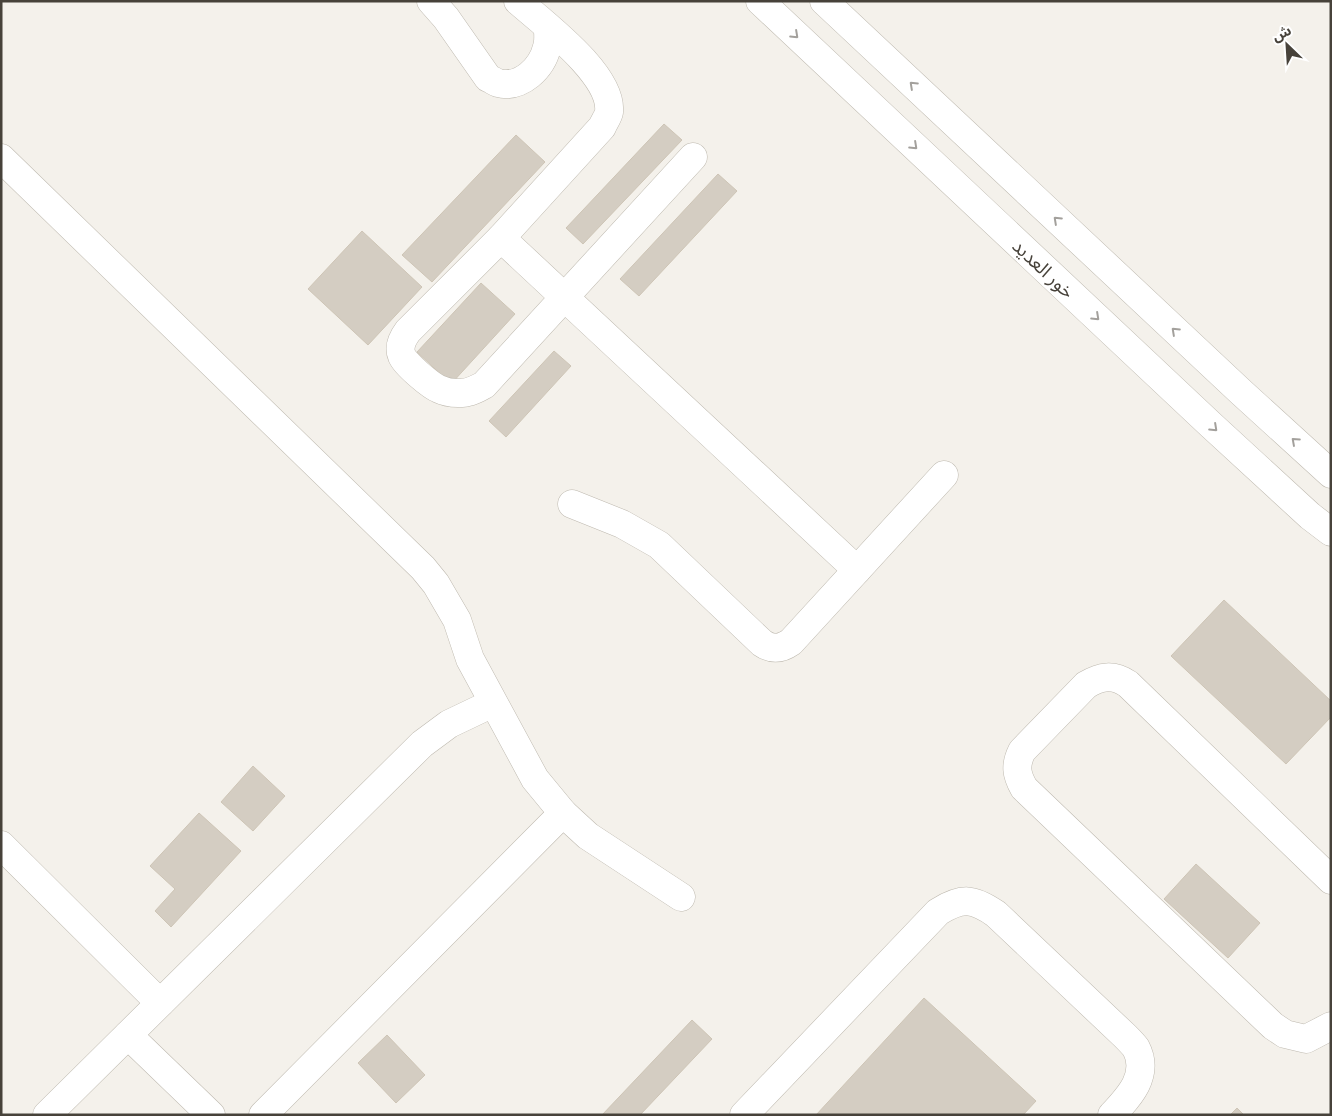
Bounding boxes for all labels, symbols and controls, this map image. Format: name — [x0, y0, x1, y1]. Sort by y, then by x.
text: ش — [1268, 19, 1294, 46]
north arrow — [1262, 20, 1312, 70]
one-way arrow — [790, 29, 799, 38]
one-way arrow — [909, 82, 918, 91]
one-way arrow — [908, 140, 917, 149]
one-way arrow — [1053, 217, 1062, 226]
street label: خور العديد — [1006, 231, 1082, 305]
one-way arrow — [1090, 311, 1099, 320]
one-way arrow — [1172, 328, 1181, 337]
one-way arrow — [1209, 422, 1218, 431]
one-way arrow — [1291, 438, 1300, 447]

